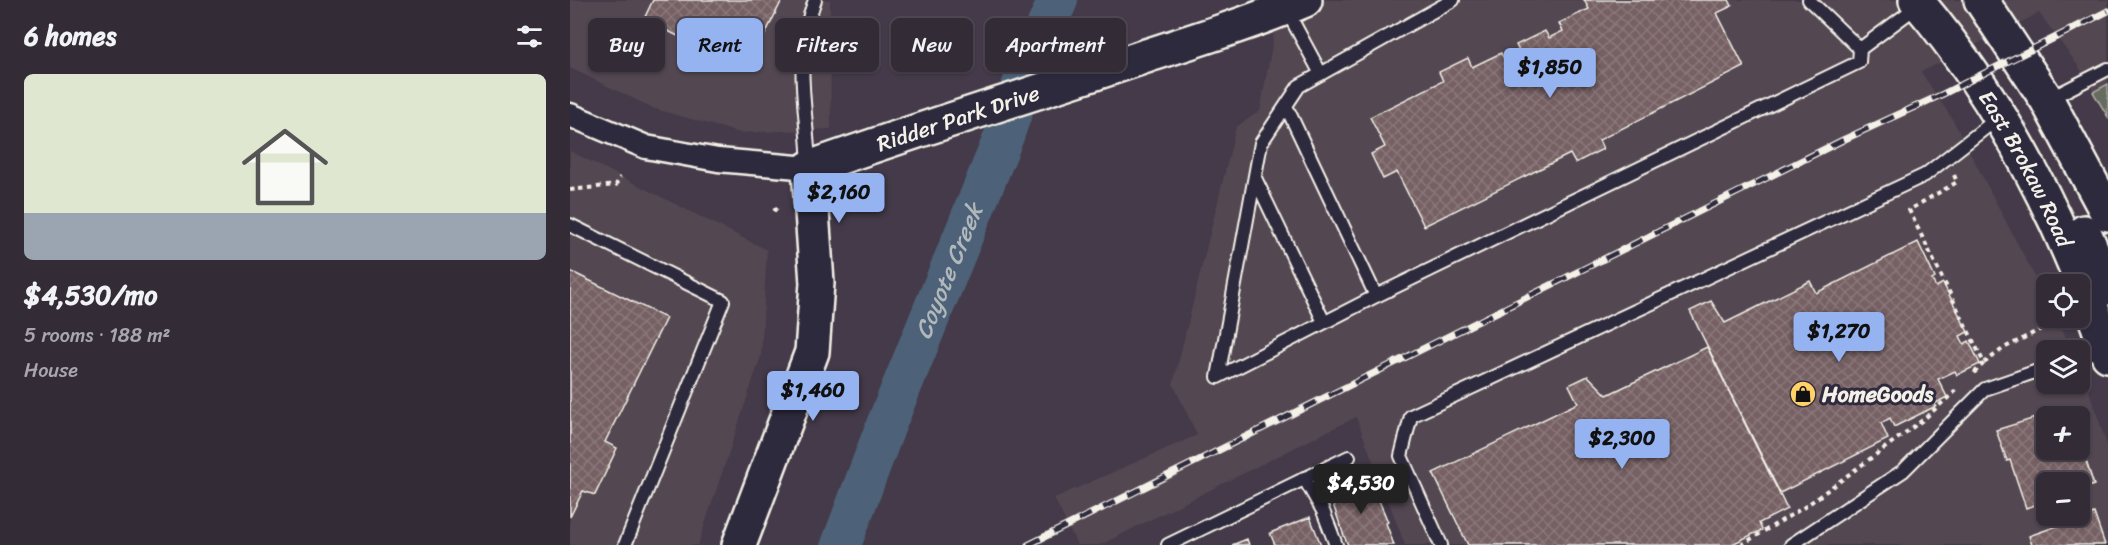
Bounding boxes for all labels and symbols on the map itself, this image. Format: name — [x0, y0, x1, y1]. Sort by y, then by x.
pin: $1,850 — [1501, 48, 1599, 99]
street label: Ridder Park Drive — [871, 73, 1044, 163]
street label: East Brokaw Road — [1968, 82, 2085, 255]
pin: $2,160 — [790, 173, 888, 224]
water label: Coyote Creek — [902, 195, 996, 345]
pin: $1,270 — [1790, 312, 1888, 363]
pin: $1,460 — [764, 371, 862, 422]
place label: HomeGoods — [1821, 375, 1934, 414]
shop icon: HomeGoods — [1788, 379, 1818, 409]
pin: $2,300 — [1573, 419, 1671, 470]
pin: $4,530 — [1312, 464, 1410, 515]

